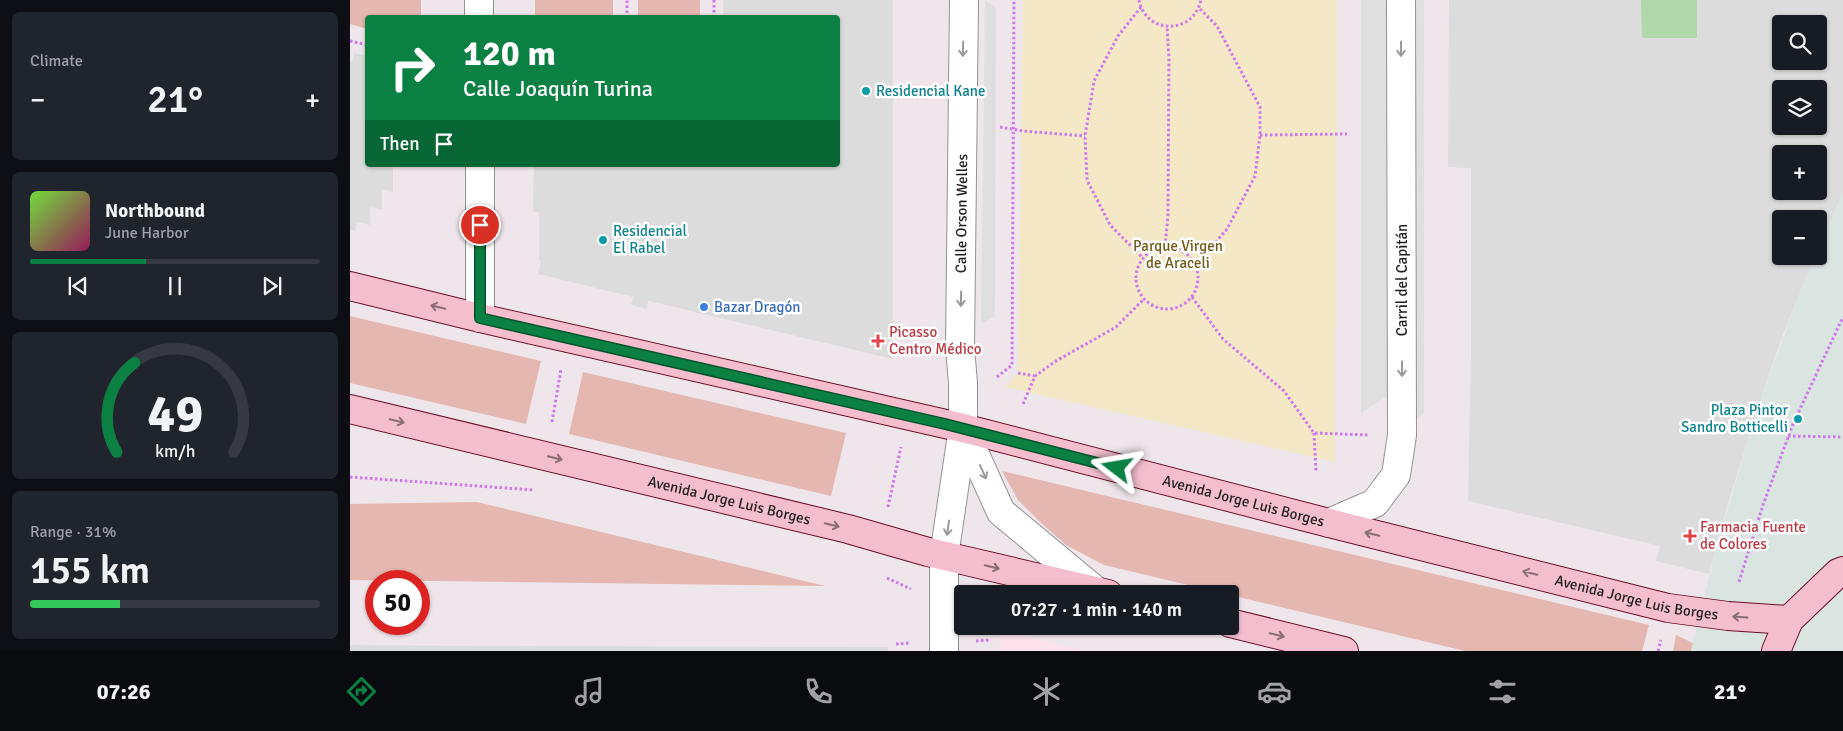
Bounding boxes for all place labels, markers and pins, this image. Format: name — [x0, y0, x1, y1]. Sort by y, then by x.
place label: Residencial Kane — [876, 82, 985, 100]
marker: Residencial Kane — [860, 85, 872, 97]
pin — [459, 204, 501, 246]
place label: Residencial El Rabel — [613, 222, 687, 257]
marker: Residencial El Rabel — [597, 234, 609, 246]
place label: Bazar Dragón — [714, 298, 800, 316]
marker: Bazar Dragón — [698, 301, 710, 313]
place label: Picasso Centro Médico — [889, 323, 982, 358]
marker: Picasso Centro Médico — [871, 334, 885, 348]
place label: Plaza Pintor Sandro Botticelli — [1681, 401, 1788, 436]
marker: Plaza Pintor Sandro Botticelli — [1792, 413, 1804, 425]
place label: Farmacia Fuente de Colores — [1700, 518, 1806, 553]
marker: Farmacia Fuente de Colores — [1684, 530, 1696, 542]

